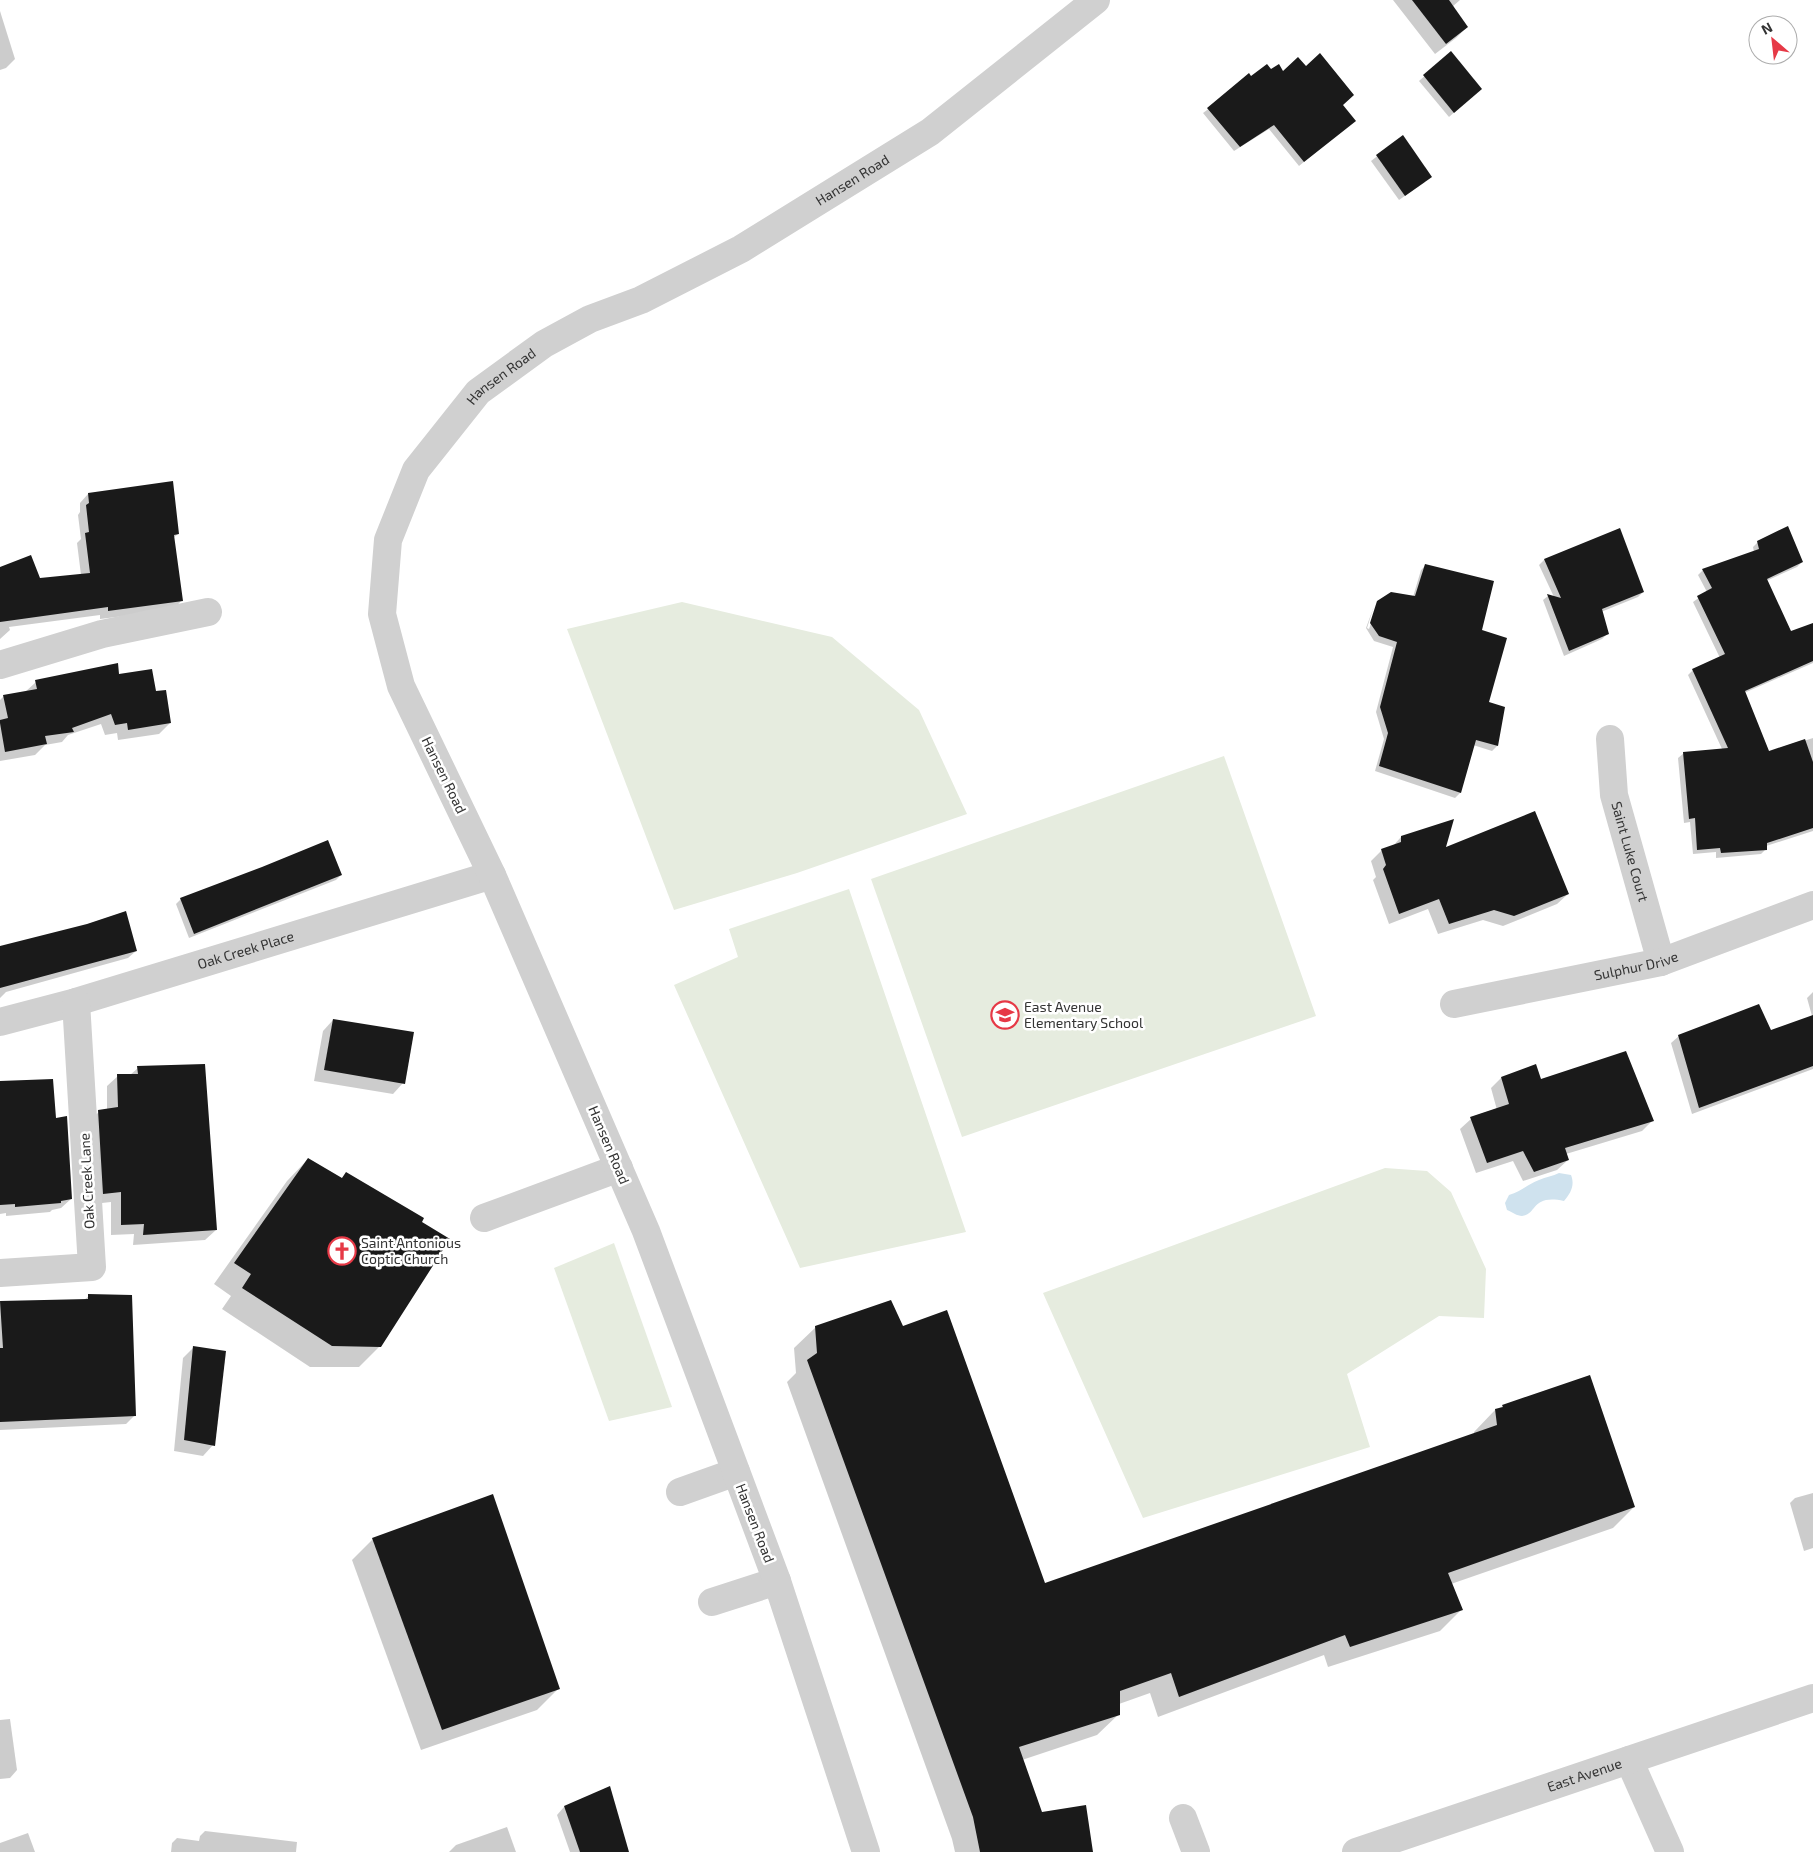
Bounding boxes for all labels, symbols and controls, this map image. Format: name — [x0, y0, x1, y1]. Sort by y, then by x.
north arrow — [1748, 15, 1798, 65]
text: N — [1758, 18, 1775, 38]
street label: Hansen Road — [812, 150, 892, 209]
street label: Hansen Road — [462, 344, 539, 408]
street label: Hansen Road — [419, 734, 470, 816]
street label: Saint Luke Court — [1608, 800, 1653, 904]
street label: Oak Creek Place — [195, 927, 296, 972]
street label: Sulphur Drive — [1592, 947, 1680, 983]
place label: East Avenue Elementary School — [1024, 998, 1144, 1031]
school or university icon: East Avenue Elementary School — [990, 1000, 1020, 1030]
street label: Hansen Road — [585, 1103, 634, 1186]
street label: Oak Creek Lane — [75, 1133, 98, 1230]
place label: Saint Antonious Coptic Church — [361, 1234, 461, 1267]
church icon: Saint Antonious Coptic Church — [327, 1236, 357, 1266]
street label: Hansen Road — [733, 1481, 778, 1565]
street label: East Avenue — [1545, 1754, 1624, 1795]

